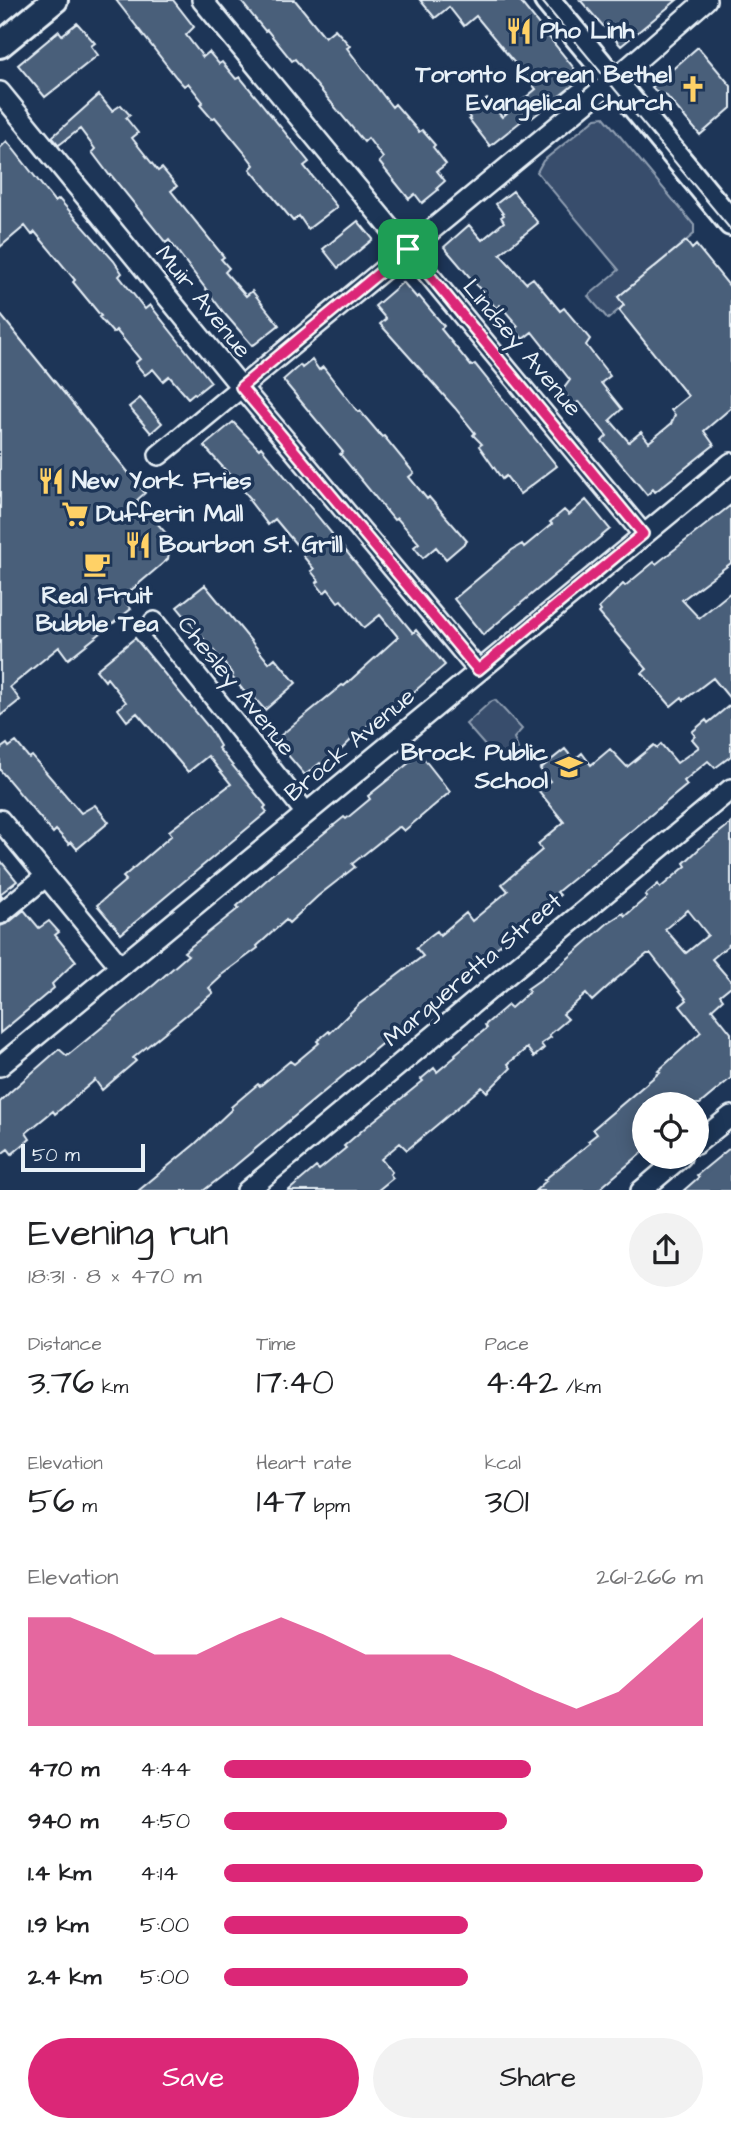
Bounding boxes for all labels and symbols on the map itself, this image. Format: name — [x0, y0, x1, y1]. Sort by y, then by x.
place label: Pho Linh — [540, 14, 636, 48]
restaurant icon: Pho Linh — [504, 16, 534, 46]
place label: Toronto Korean Bethel Evangelical Church — [415, 58, 673, 121]
church icon: Toronto Korean Bethel Evangelical Church — [678, 74, 708, 104]
pin — [378, 219, 438, 279]
street label: Muir Avenue — [147, 238, 259, 366]
street label: Lindsey Avenue — [453, 272, 590, 425]
place label: New York Fries — [72, 464, 251, 498]
restaurant icon: New York Fries — [36, 466, 66, 496]
place label: Dufferin Mall — [96, 497, 244, 531]
supermarket icon: Dufferin Mall — [60, 499, 90, 529]
place label: Bourbon St. Grill — [159, 528, 343, 562]
restaurant icon: Bourbon St. Grill — [123, 530, 153, 560]
cafe icon: Real Fruit Bubble Tea — [82, 549, 112, 579]
place label: Real Fruit Bubble Tea — [36, 579, 159, 641]
street label: Chesley Avenue — [168, 609, 303, 764]
street label: Brock Avenue — [277, 680, 423, 810]
place label: Brock Public School — [401, 736, 548, 798]
school or university icon: Brock Public School — [554, 752, 584, 782]
street label: Margueretta Street — [376, 885, 571, 1056]
scale bar — [21, 1142, 145, 1173]

